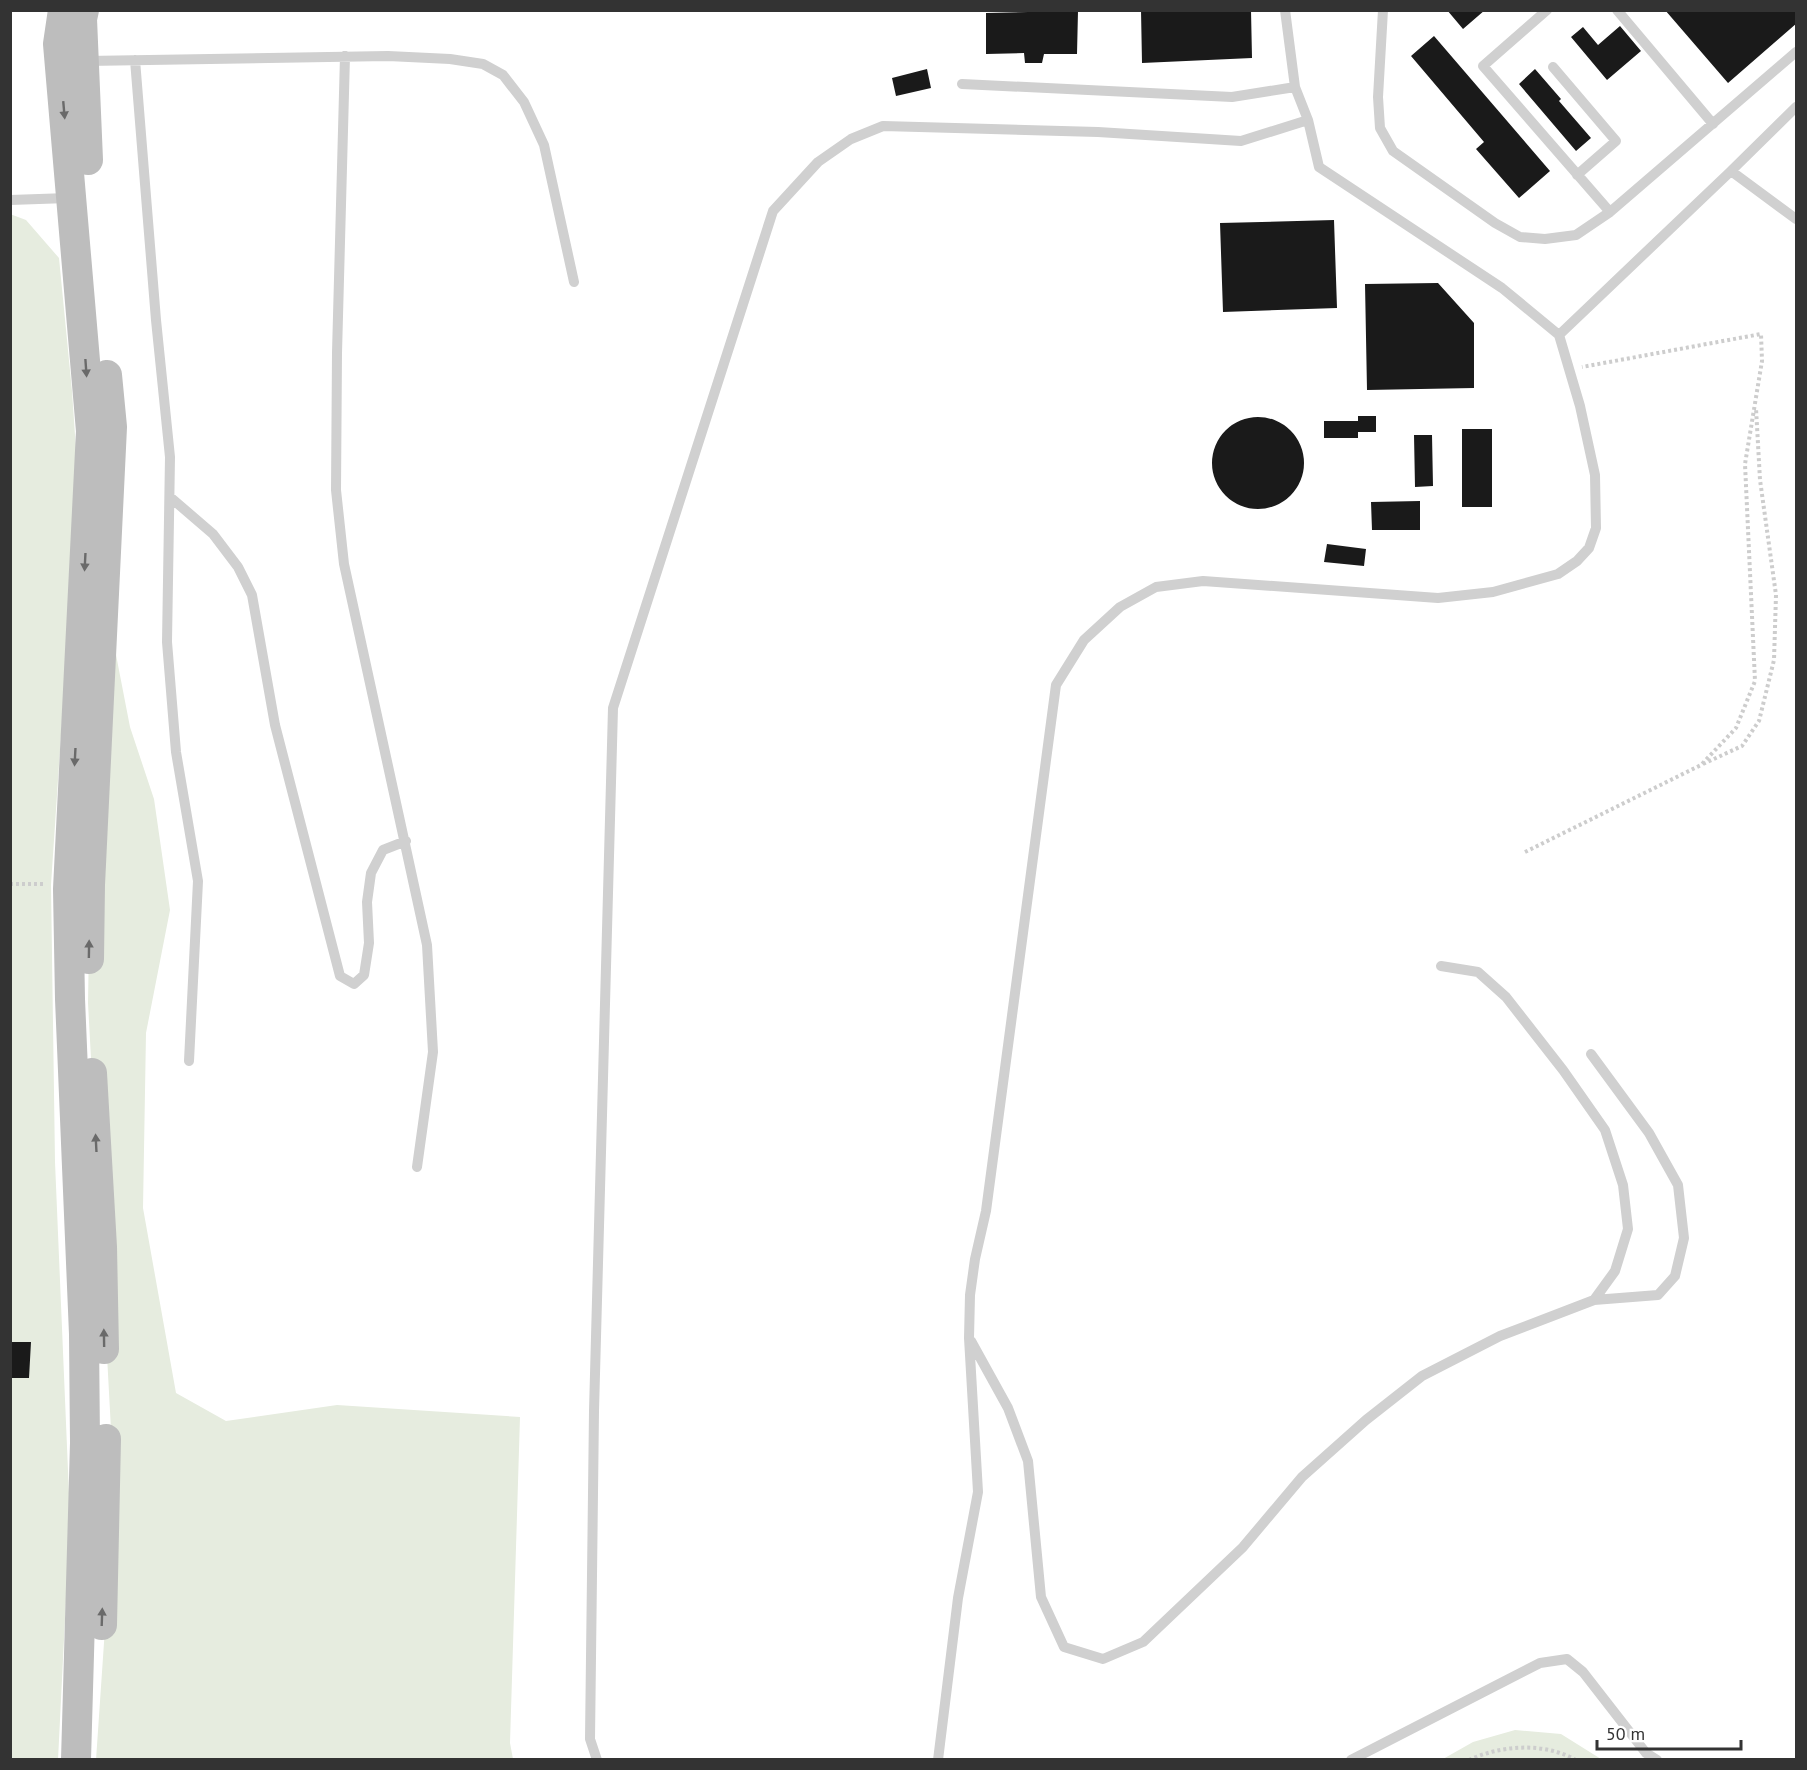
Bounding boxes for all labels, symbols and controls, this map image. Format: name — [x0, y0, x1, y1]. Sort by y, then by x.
one-way arrow — [59, 101, 69, 120]
one-way arrow — [81, 358, 91, 377]
one-way arrow — [81, 553, 90, 572]
one-way arrow — [70, 747, 79, 766]
one-way arrow — [84, 939, 94, 958]
one-way arrow — [92, 1134, 101, 1153]
one-way arrow — [99, 1329, 109, 1348]
one-way arrow — [97, 1608, 106, 1627]
scale bar — [1597, 1713, 1741, 1751]
text: 50 m — [1606, 1722, 1645, 1745]

